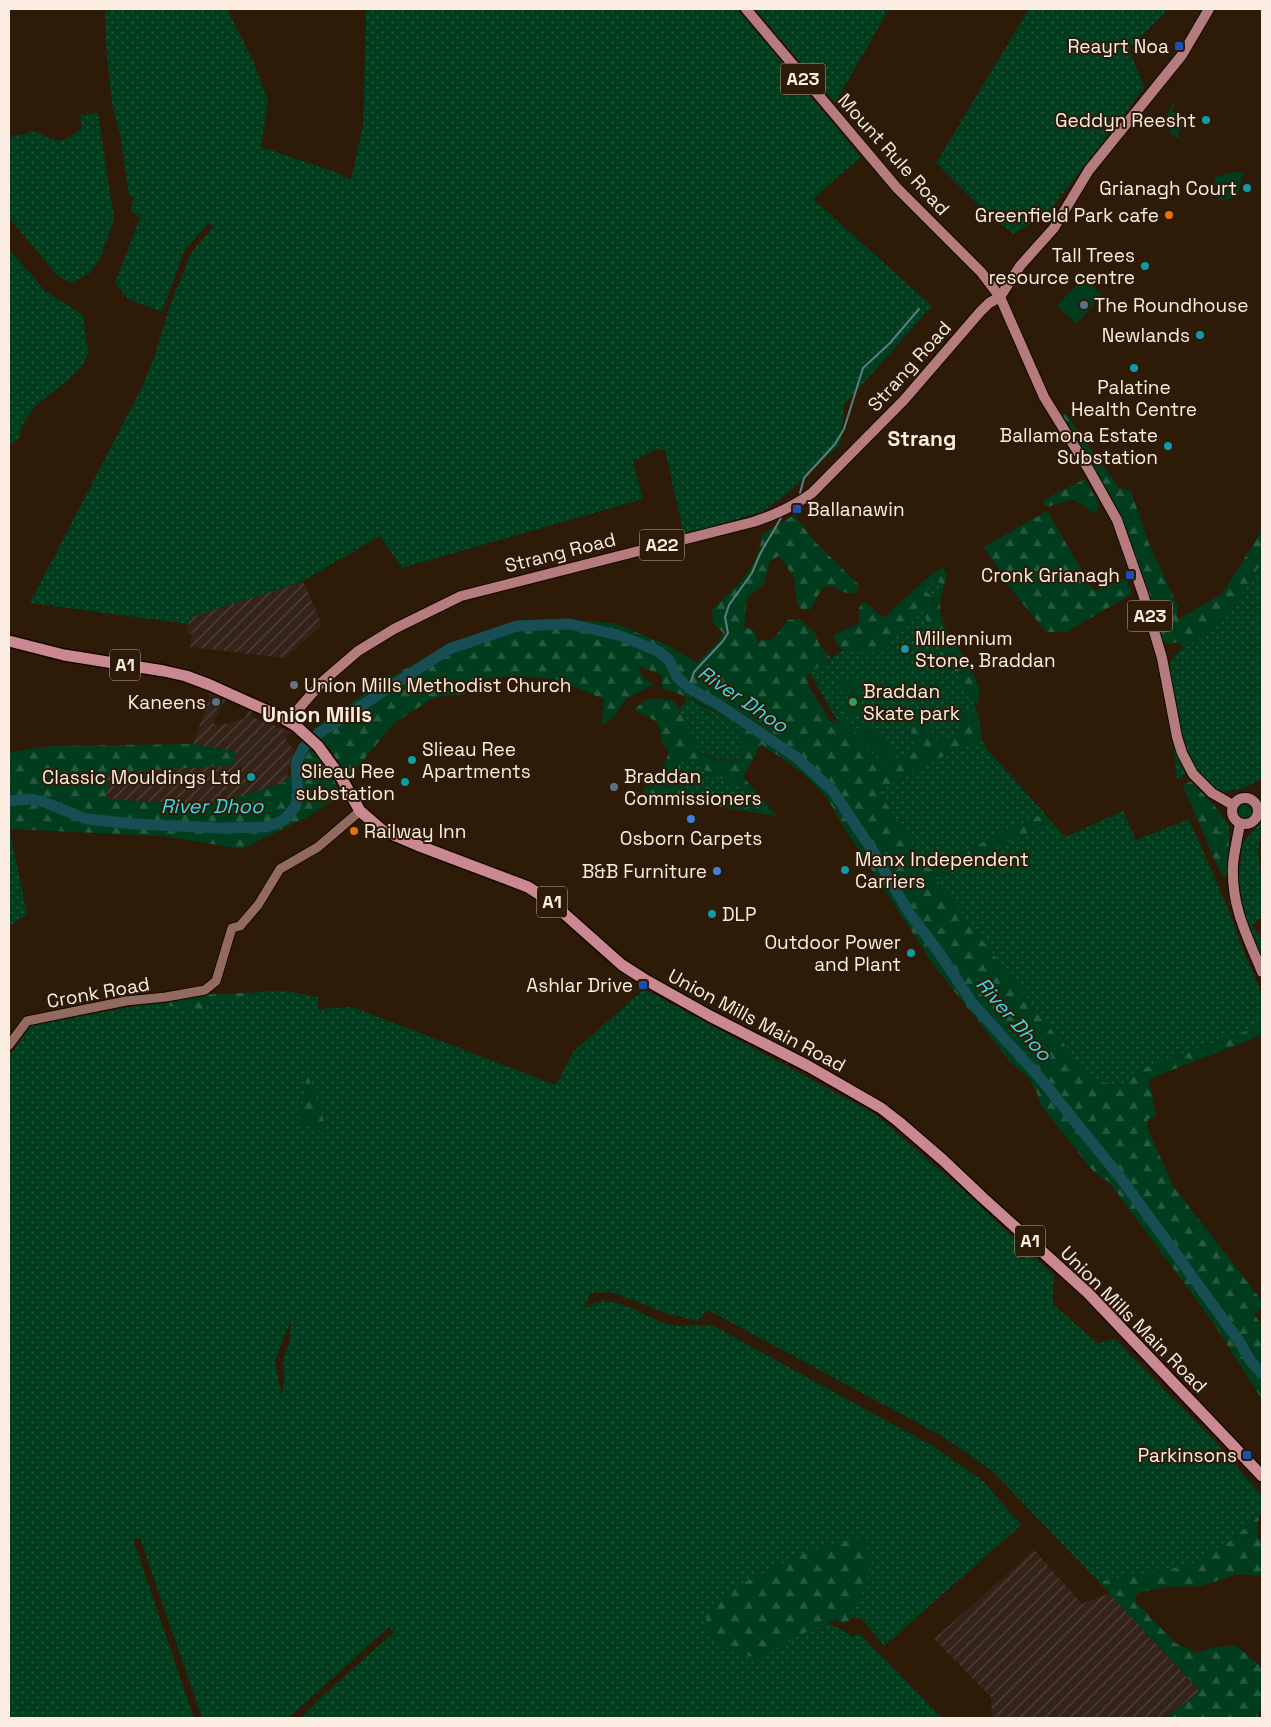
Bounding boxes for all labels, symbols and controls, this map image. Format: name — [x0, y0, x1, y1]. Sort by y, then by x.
place label: Reayrt Noa — [1067, 34, 1169, 59]
marker: Reayrt Noa — [1173, 40, 1185, 52]
road number: A23 — [780, 64, 826, 95]
street label: Mount Rule Road — [832, 88, 955, 221]
place label: Geddyn Reesht — [1055, 108, 1196, 133]
marker: Geddyn Reesht — [1200, 114, 1212, 126]
place label: Grianagh Court — [1099, 176, 1237, 201]
marker: Grianagh Court — [1241, 182, 1253, 194]
place label: Greenfield Park cafe — [975, 203, 1159, 228]
marker: Greenfield Park cafe — [1163, 209, 1175, 221]
place label: Tall Trees resource centre — [988, 243, 1135, 290]
marker: Tall Trees resource centre — [1139, 260, 1151, 272]
place label: The Roundhouse — [1094, 293, 1248, 318]
marker: The Roundhouse — [1078, 299, 1090, 311]
street label: Strang Road — [862, 316, 957, 417]
place label: Newlands — [1102, 323, 1190, 348]
marker: Newlands — [1194, 329, 1206, 341]
marker: Palatine Health Centre — [1128, 362, 1140, 374]
place label: Palatine Health Centre — [1071, 375, 1197, 422]
place label: Ballamona Estate Substation — [1000, 423, 1158, 470]
district label: Strang — [888, 425, 956, 452]
marker: Ballamona Estate Substation — [1162, 440, 1174, 452]
place label: Ballanawin — [807, 497, 905, 522]
marker: Ballanawin — [791, 503, 803, 515]
street label: Strang Road — [502, 527, 618, 578]
road number: A22 — [640, 530, 684, 560]
place label: Cronk Grianagh — [981, 563, 1120, 588]
marker: Cronk Grianagh — [1124, 569, 1136, 581]
road number: A23 — [1128, 600, 1172, 632]
place label: Millennium Stone, Braddan — [915, 626, 1056, 673]
marker: Millennium Stone, Braddan — [899, 643, 911, 655]
road number: A1 — [110, 650, 140, 680]
water label: River Dhoo — [693, 660, 793, 739]
place label: Union Mills Methodist Church — [304, 673, 571, 698]
marker: Union Mills Methodist Church — [288, 679, 300, 691]
place label: Braddan Skate park — [863, 679, 960, 726]
place label: Kaneens — [128, 690, 206, 715]
marker: Kaneens — [210, 696, 222, 708]
marker: Braddan Skate park — [847, 696, 859, 708]
district label: Union Mills — [262, 701, 372, 728]
place label: Slieau Ree Apartments — [422, 737, 531, 784]
marker: Slieau Ree Apartments — [406, 754, 418, 766]
place label: Slieau Ree substation — [296, 759, 395, 806]
place label: Braddan Commissioners — [624, 764, 762, 811]
place label: Classic Mouldings Ltd — [42, 765, 241, 790]
marker: Classic Mouldings Ltd — [245, 771, 257, 783]
marker: Slieau Ree substation — [399, 776, 411, 788]
marker: Braddan Commissioners — [608, 781, 620, 793]
water label: River Dhoo — [161, 793, 264, 819]
marker: Osborn Carpets — [685, 813, 697, 825]
place label: Railway Inn — [364, 819, 466, 844]
marker: Railway Inn — [348, 825, 360, 837]
place label: Osborn Carpets — [620, 826, 762, 851]
place label: Manx Independent Carriers — [855, 847, 1029, 894]
place label: B&B Furniture — [582, 859, 707, 884]
marker: Manx Independent Carriers — [839, 864, 851, 876]
marker: B&B Furniture — [711, 865, 723, 877]
road number: A1 — [537, 886, 567, 918]
place label: DLP — [722, 902, 756, 927]
marker: DLP — [706, 908, 718, 920]
place label: Outdoor Power and Plant — [764, 930, 901, 977]
marker: Outdoor Power and Plant — [905, 947, 917, 959]
street label: Union Mills Main Road — [664, 963, 850, 1078]
street label: Cronk Road — [45, 971, 152, 1014]
water label: River Dhoo — [971, 972, 1058, 1067]
place label: Ashlar Drive — [526, 973, 633, 998]
marker: Ashlar Drive — [637, 979, 649, 991]
road number: A1 — [1015, 1226, 1045, 1256]
street label: Union Mills Main Road — [1055, 1241, 1212, 1398]
place label: Parkinsons — [1138, 1443, 1237, 1468]
marker: Parkinsons — [1241, 1449, 1253, 1461]

